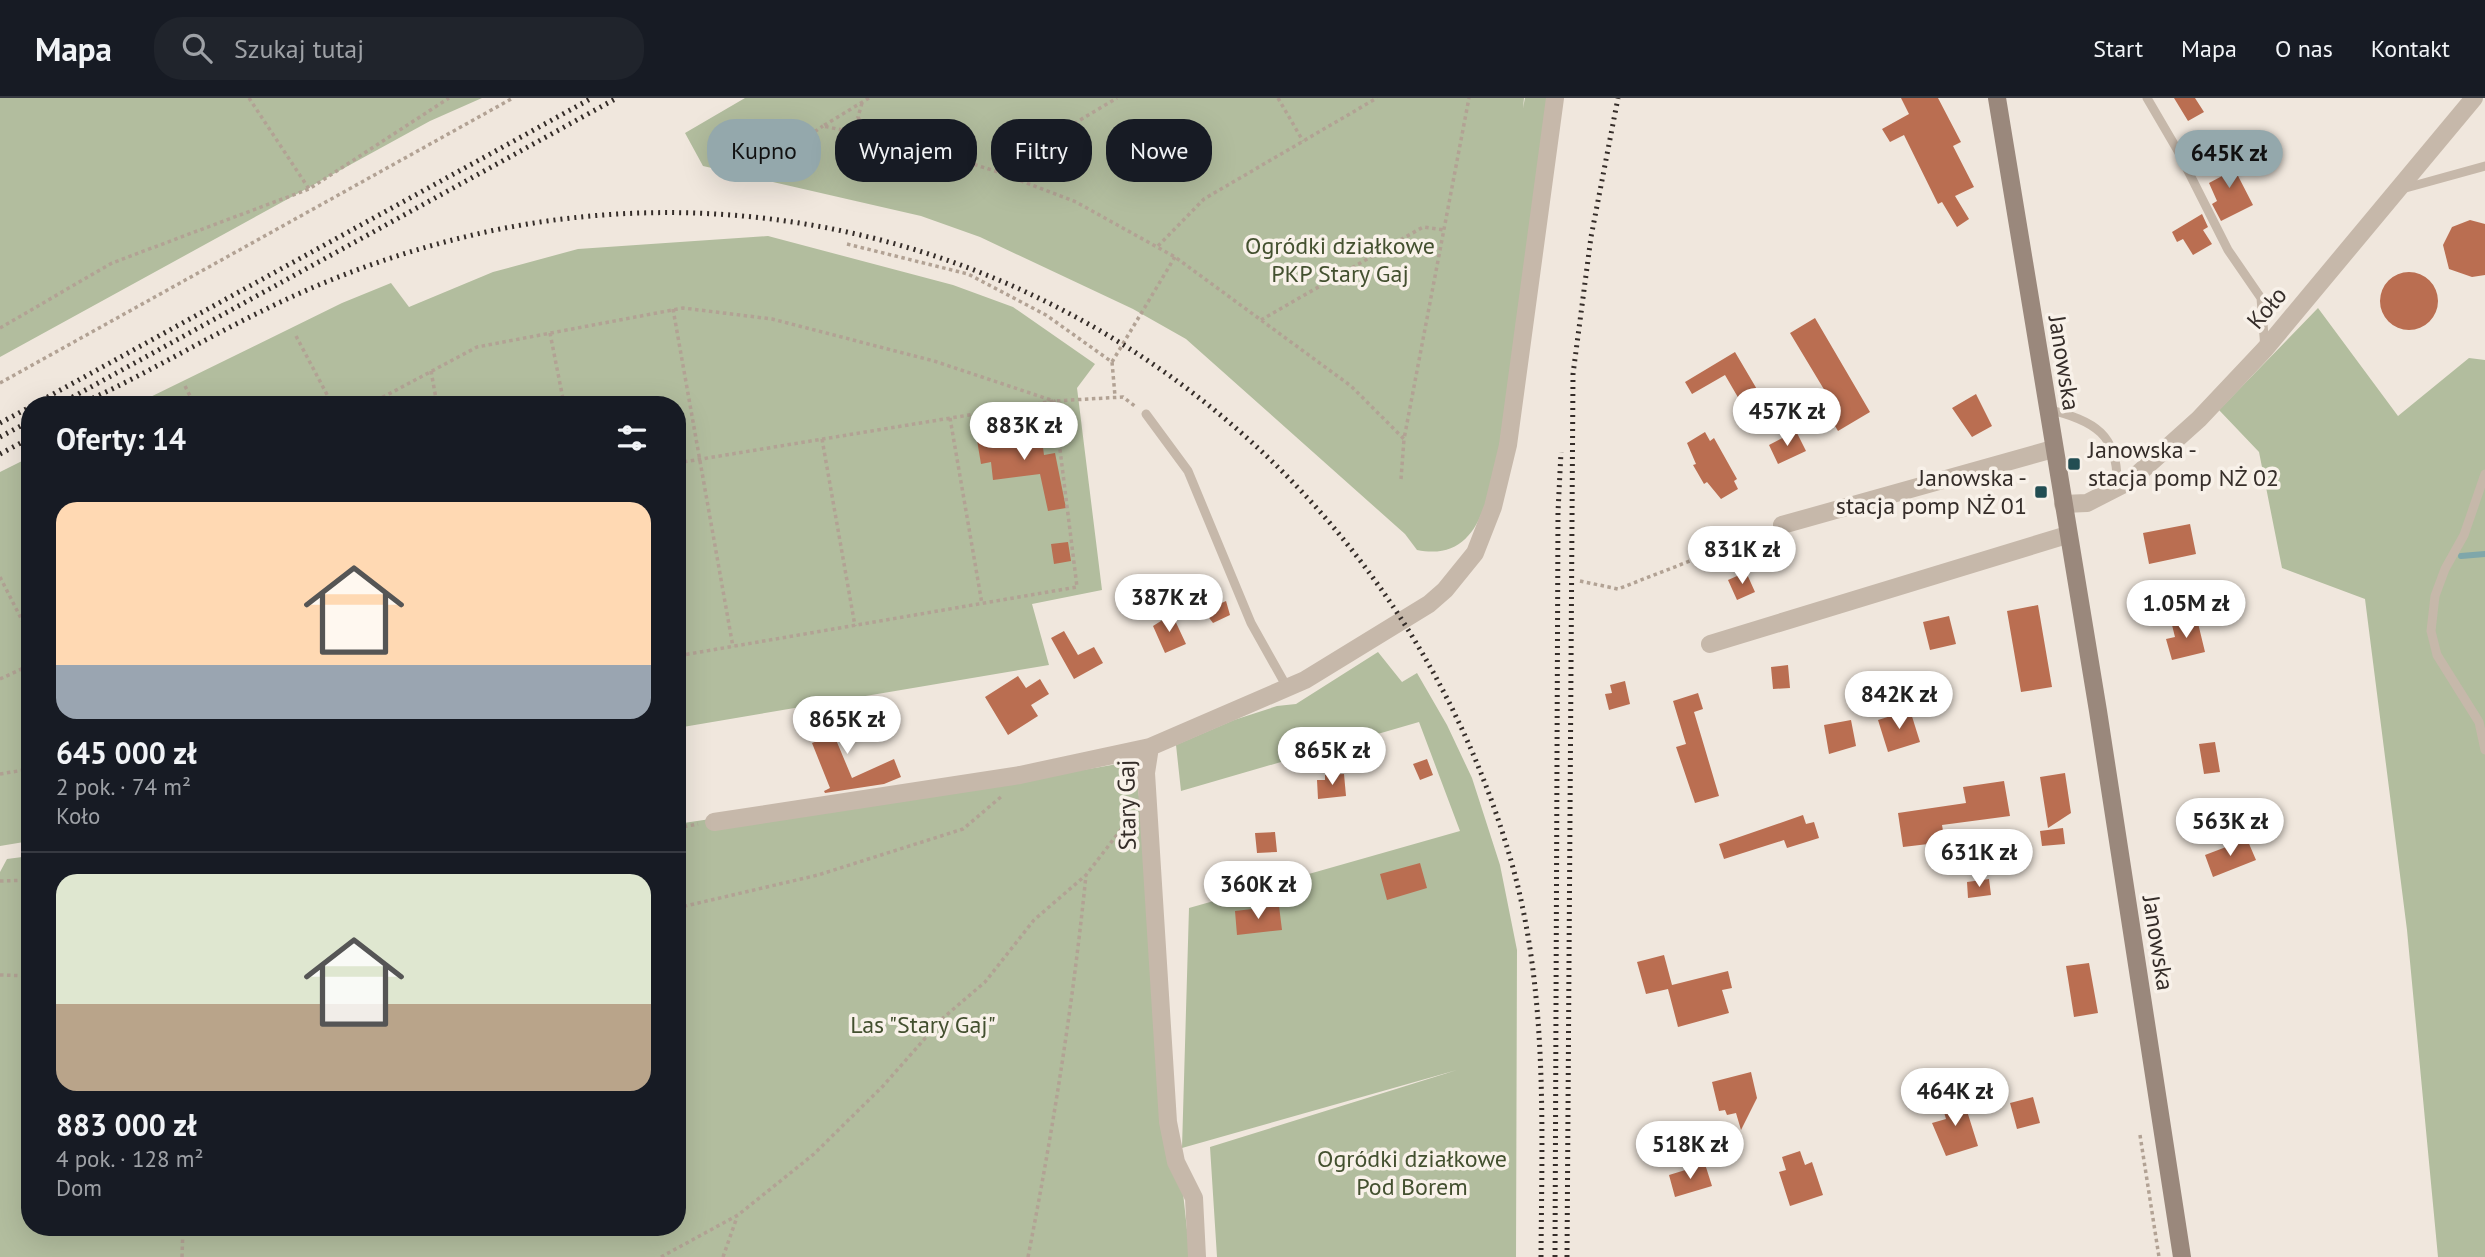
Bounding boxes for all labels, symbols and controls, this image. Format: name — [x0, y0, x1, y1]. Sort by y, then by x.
search box — [154, 17, 644, 80]
text: Mapa — [35, 27, 112, 70]
icon: search — [178, 29, 216, 67]
text: Szukaj tutaj — [234, 32, 364, 65]
text: Start — [2093, 33, 2143, 64]
text: Mapa — [2181, 33, 2237, 64]
text: O nas — [2275, 33, 2333, 64]
text: Kontakt — [2371, 33, 2450, 64]
chip: Kupno — [707, 119, 821, 182]
chip: Wynajem — [835, 119, 977, 182]
chip: Filtry — [991, 119, 1092, 182]
chip: Nowe — [1106, 119, 1212, 182]
pin: 645K zł — [2164, 130, 2294, 190]
text: 645K zł — [2191, 138, 2267, 167]
park label: Ogródki działkowe PKP Stary Gaj — [1245, 230, 1435, 289]
street label: Koło — [2240, 280, 2293, 335]
street label: Janowska — [2042, 312, 2087, 413]
pin: 457K zł — [1722, 388, 1852, 448]
text: 457K zł — [1749, 396, 1825, 425]
pin: 883K zł — [959, 402, 1089, 462]
text: 883K zł — [986, 410, 1062, 439]
text: Oferty: 14 — [56, 419, 186, 458]
icon: filters — [613, 419, 651, 457]
place label: Janowska - stacja pomp NŻ 02 — [2087, 434, 2279, 493]
marker: Janowska - stacja pomp NŻ 02 — [2066, 456, 2082, 472]
place label: Janowska - stacja pomp NŻ 01 — [1836, 462, 2027, 521]
marker: Janowska - stacja pomp NŻ 01 — [2033, 484, 2049, 500]
pin: 831K zł — [1677, 526, 1807, 586]
text: 831K zł — [1704, 534, 1780, 563]
icon: home — [291, 547, 417, 673]
pin: 387K zł — [1104, 574, 1234, 634]
pin: 1.05M zł — [2114, 580, 2258, 640]
text: 387K zł — [1131, 582, 1207, 611]
text: 1.05M zł — [2143, 588, 2229, 617]
pin: 842K zł — [1834, 672, 1964, 731]
text: 842K zł — [1861, 679, 1937, 708]
pin: 865K zł — [782, 696, 912, 756]
text: 865K zł — [809, 704, 885, 733]
pin: 865K zł — [1267, 728, 1397, 787]
text: 645 000 zł — [56, 733, 197, 772]
text: 865K zł — [1294, 735, 1370, 764]
street label: Stary Gaj — [1110, 759, 1143, 851]
text: 2 pok. · 74 m² — [56, 772, 191, 801]
pin: 563K zł — [2165, 798, 2295, 858]
text: Koło — [56, 801, 100, 830]
text: 563K zł — [2192, 806, 2268, 835]
pin: 631K zł — [1914, 830, 2044, 889]
text: 631K zł — [1941, 837, 2017, 866]
pin: 360K zł — [1193, 862, 1323, 921]
text: 360K zł — [1220, 869, 1296, 898]
street label: Janowska — [2136, 892, 2181, 993]
icon: home — [291, 919, 417, 1045]
park label: Las "Stary Gaj" — [850, 1009, 996, 1040]
pin: 464K zł — [1890, 1068, 2020, 1128]
text: 464K zł — [1917, 1076, 1993, 1105]
text: 883 000 zł — [56, 1105, 197, 1144]
pin: 518K zł — [1625, 1122, 1755, 1181]
text: 518K zł — [1652, 1129, 1728, 1158]
park label: Ogródki działkowe Pod Borem — [1317, 1143, 1507, 1202]
text: 4 pok. · 128 m² — [56, 1144, 204, 1173]
text: Dom — [56, 1173, 102, 1202]

